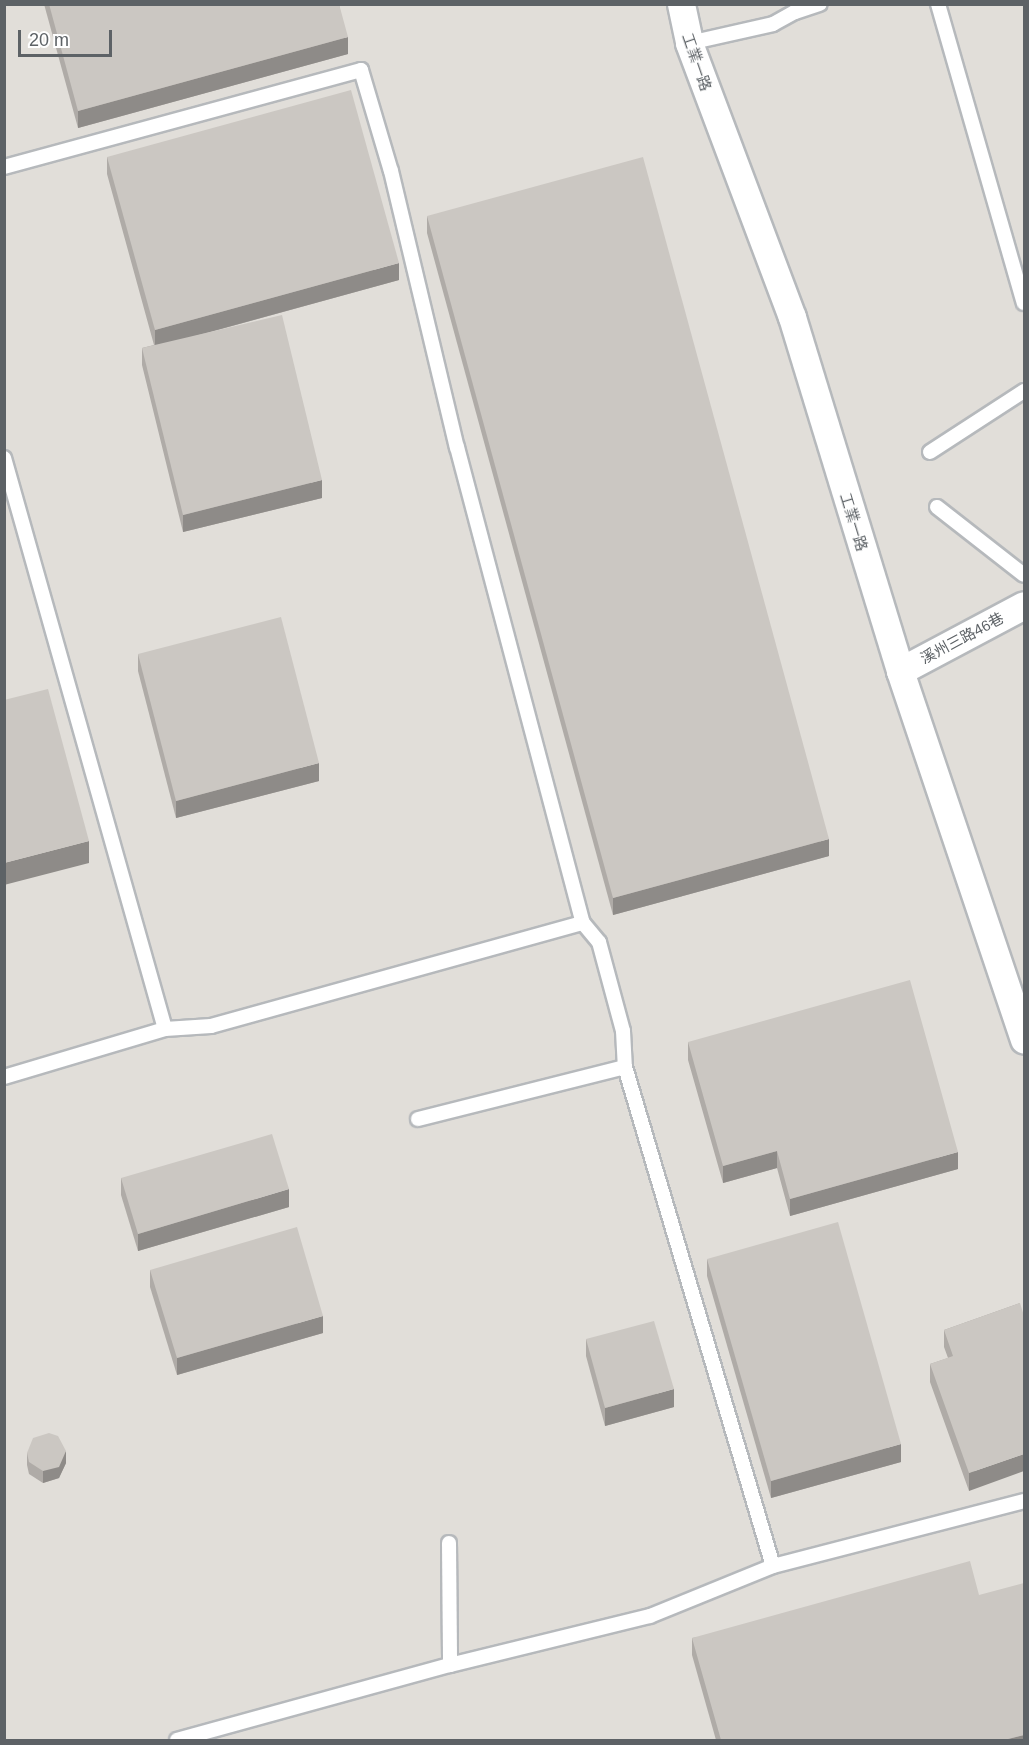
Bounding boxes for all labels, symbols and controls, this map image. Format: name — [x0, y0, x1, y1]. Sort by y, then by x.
scale bar — [21, 18, 116, 56]
text: 20 m — [29, 30, 69, 50]
street label: 工業一路 — [679, 31, 715, 93]
street label: 工業一路 — [837, 491, 871, 553]
street label: 溪州三路46巷 — [917, 609, 1007, 667]

